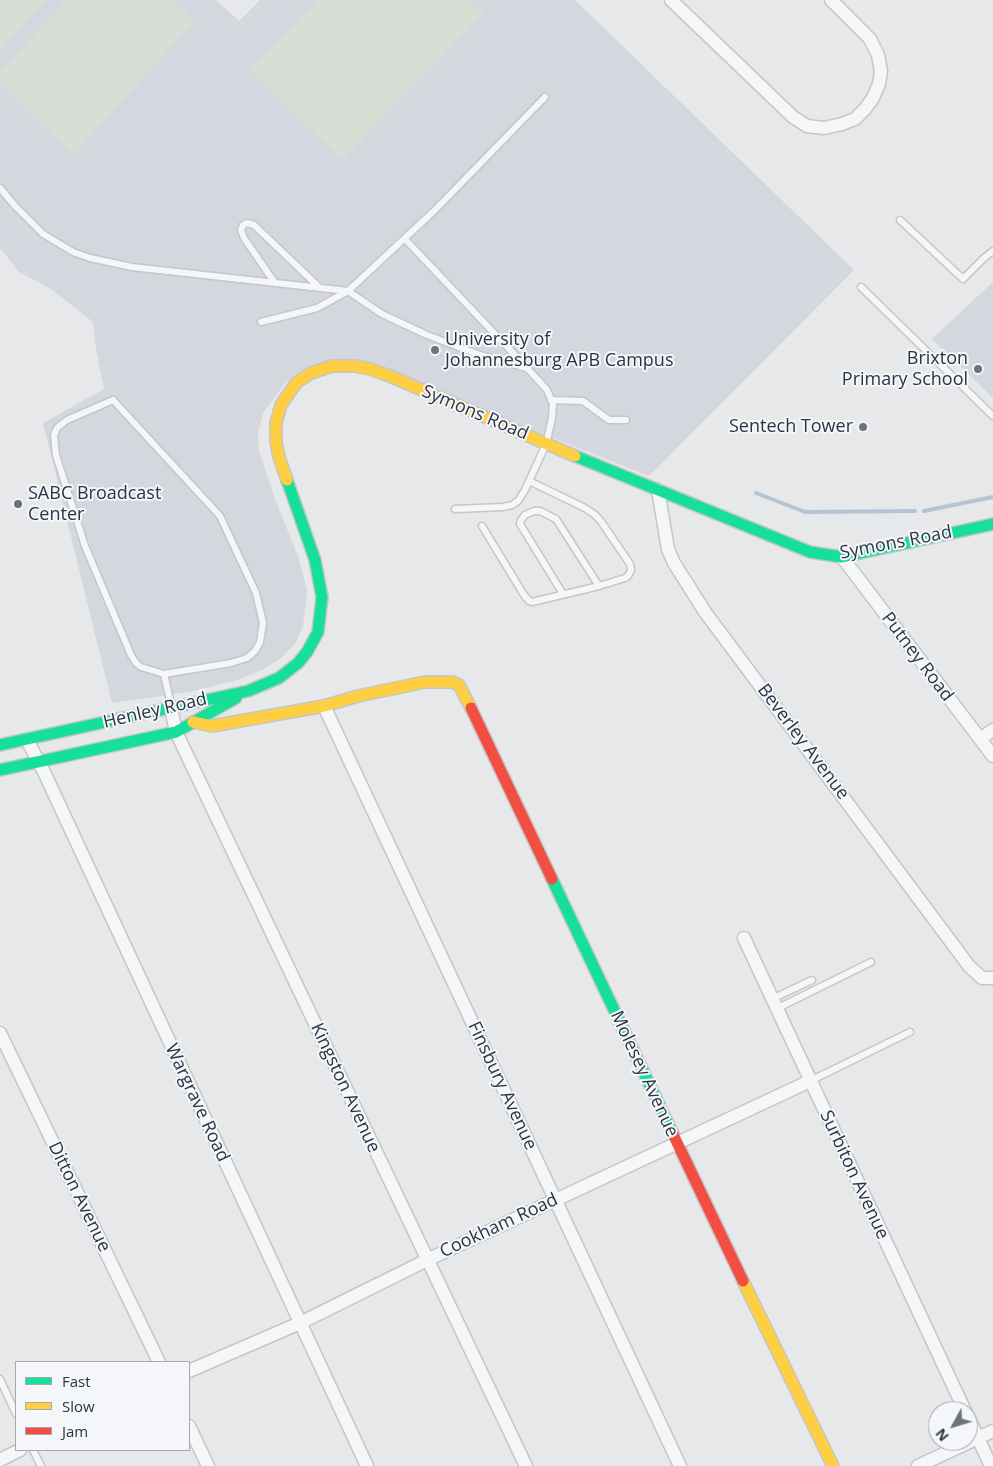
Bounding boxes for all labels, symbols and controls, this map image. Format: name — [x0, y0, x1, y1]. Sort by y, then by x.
place label: University of Johannesburg APB Campus — [445, 329, 673, 372]
marker: University of Johannesburg APB Campus — [429, 344, 441, 356]
place label: Brixton Primary School — [842, 348, 968, 390]
marker: Brixton Primary School — [972, 363, 984, 375]
street label: Symons Road — [418, 381, 532, 445]
place label: Sentech Tower — [729, 416, 853, 438]
marker: Sentech Tower — [857, 421, 869, 433]
place label: SABC Broadcast Center — [28, 483, 161, 526]
marker: SABC Broadcast Center — [12, 498, 24, 510]
street label: Symons Road — [838, 522, 954, 564]
street label: Putney Road — [876, 608, 958, 706]
street label: Beverley Avenue — [752, 680, 854, 804]
street label: Henley Road — [101, 689, 209, 733]
street label: Molesey Avenue — [605, 1007, 683, 1141]
street label: Finsbury Avenue — [463, 1018, 541, 1154]
street label: Kingston Avenue — [306, 1020, 384, 1156]
street label: Wargrave Road — [160, 1041, 234, 1165]
street label: Surbiton Avenue — [815, 1107, 893, 1243]
street label: Ditton Avenue — [43, 1138, 115, 1256]
street label: Cookham Road — [437, 1189, 561, 1263]
legend — [15, 1361, 190, 1451]
text: Fast — [62, 1371, 91, 1391]
text: Slow — [62, 1396, 95, 1416]
north arrow — [928, 1401, 978, 1451]
text: Jam — [62, 1421, 88, 1441]
text: N — [931, 1425, 953, 1446]

